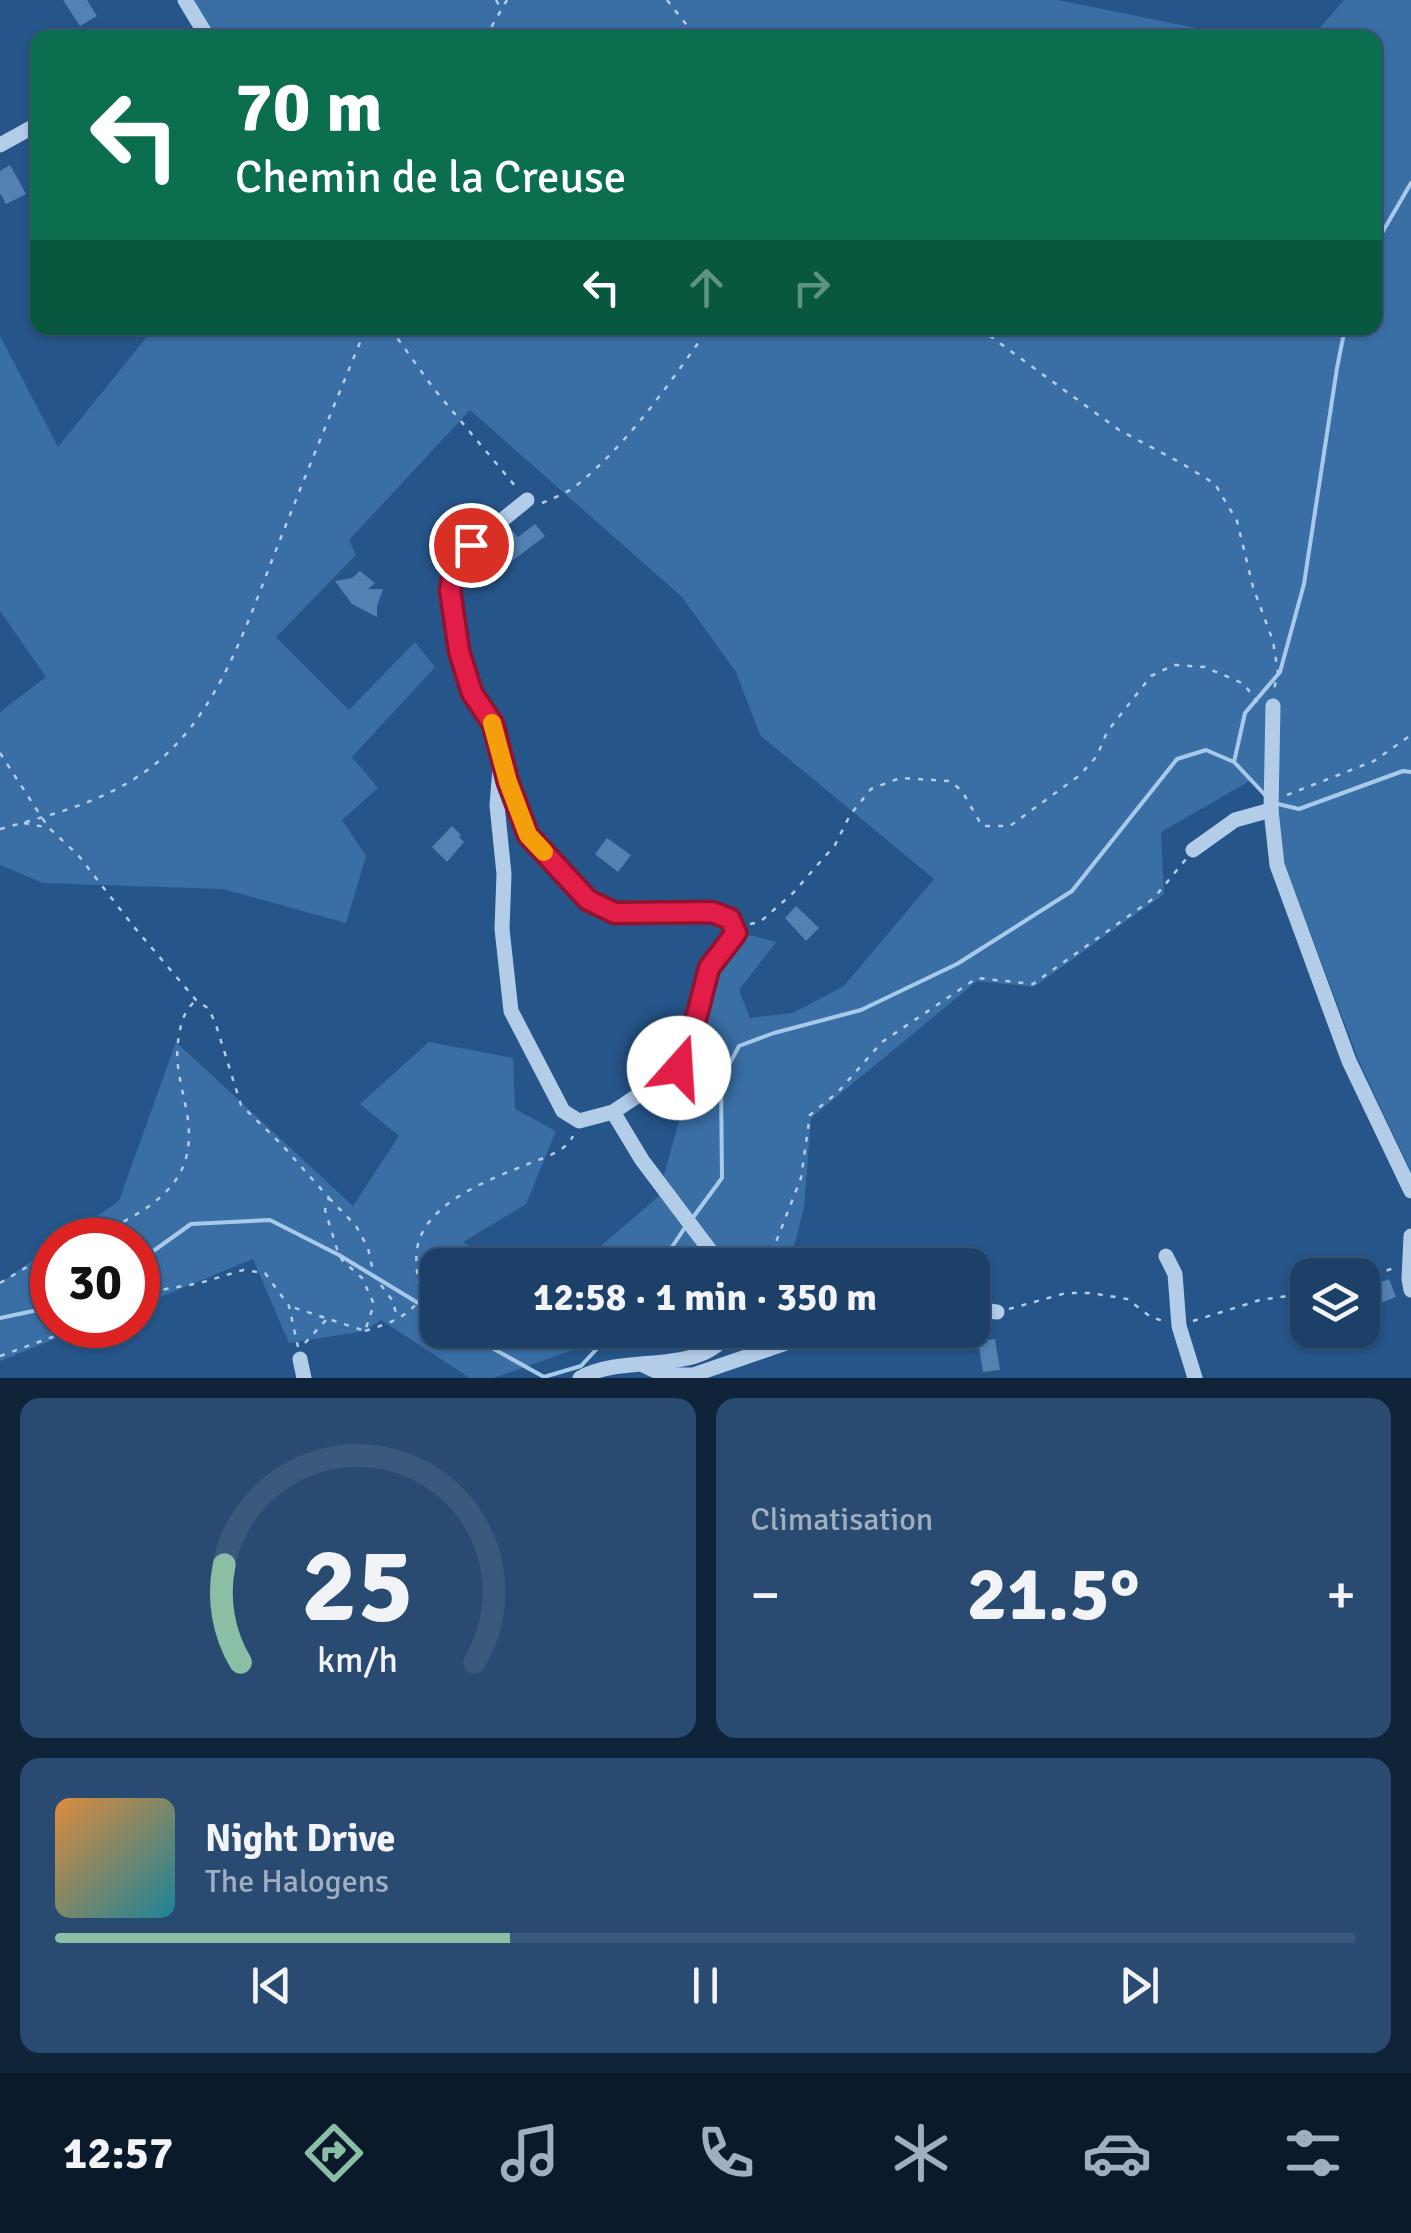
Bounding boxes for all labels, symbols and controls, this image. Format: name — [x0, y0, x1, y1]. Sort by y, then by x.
text: 70 m — [235, 64, 383, 150]
icon: left — [70, 70, 200, 200]
text: Chemin de la Creuse — [235, 150, 626, 205]
icon: left — [574, 260, 629, 315]
icon: ahead — [679, 260, 734, 315]
icon: right — [784, 260, 839, 315]
pin — [429, 503, 514, 588]
icon: arrive — [444, 518, 499, 573]
position arrow — [627, 1016, 731, 1120]
speed limit sign: 30 — [30, 1218, 160, 1348]
map controls — [1290, 1258, 1380, 1348]
button: layers — [1290, 1258, 1380, 1348]
text: 12:58 · 1 min · 350 m — [533, 1274, 877, 1321]
text: Climatisation — [751, 1500, 933, 1539]
text: 25 — [302, 1522, 414, 1650]
text: 21.5° — [967, 1548, 1140, 1641]
text: − — [751, 1561, 780, 1629]
text: + — [1326, 1561, 1356, 1629]
text: km/h — [317, 1638, 398, 1682]
text: Night Drive — [205, 1815, 395, 1862]
text: The Halogens — [205, 1862, 389, 1901]
icon: previous — [244, 1958, 299, 2013]
icon: pause — [678, 1958, 733, 2013]
icon: next — [1112, 1958, 1167, 2013]
icon: directions — [299, 2118, 369, 2188]
icon: music — [495, 2118, 565, 2188]
icon: phone — [691, 2118, 761, 2188]
icon: climate — [886, 2118, 956, 2188]
icon: car — [1082, 2118, 1152, 2188]
icon: filters — [1278, 2118, 1348, 2188]
text: 12:57 — [63, 2126, 173, 2181]

